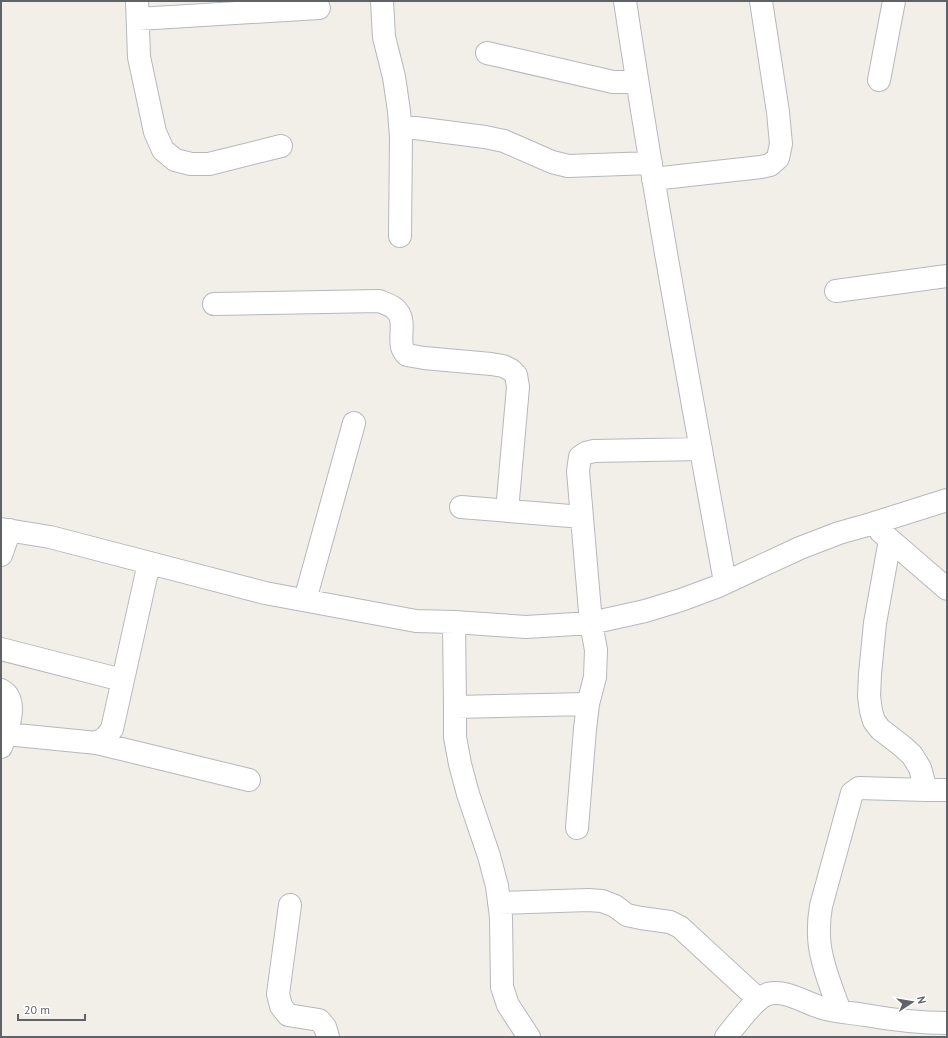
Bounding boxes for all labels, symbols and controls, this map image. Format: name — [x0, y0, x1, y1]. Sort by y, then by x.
north arrow — [892, 982, 932, 1022]
text: N — [914, 995, 929, 1005]
scale bar — [18, 996, 85, 1022]
text: 20 m — [24, 1002, 50, 1017]

